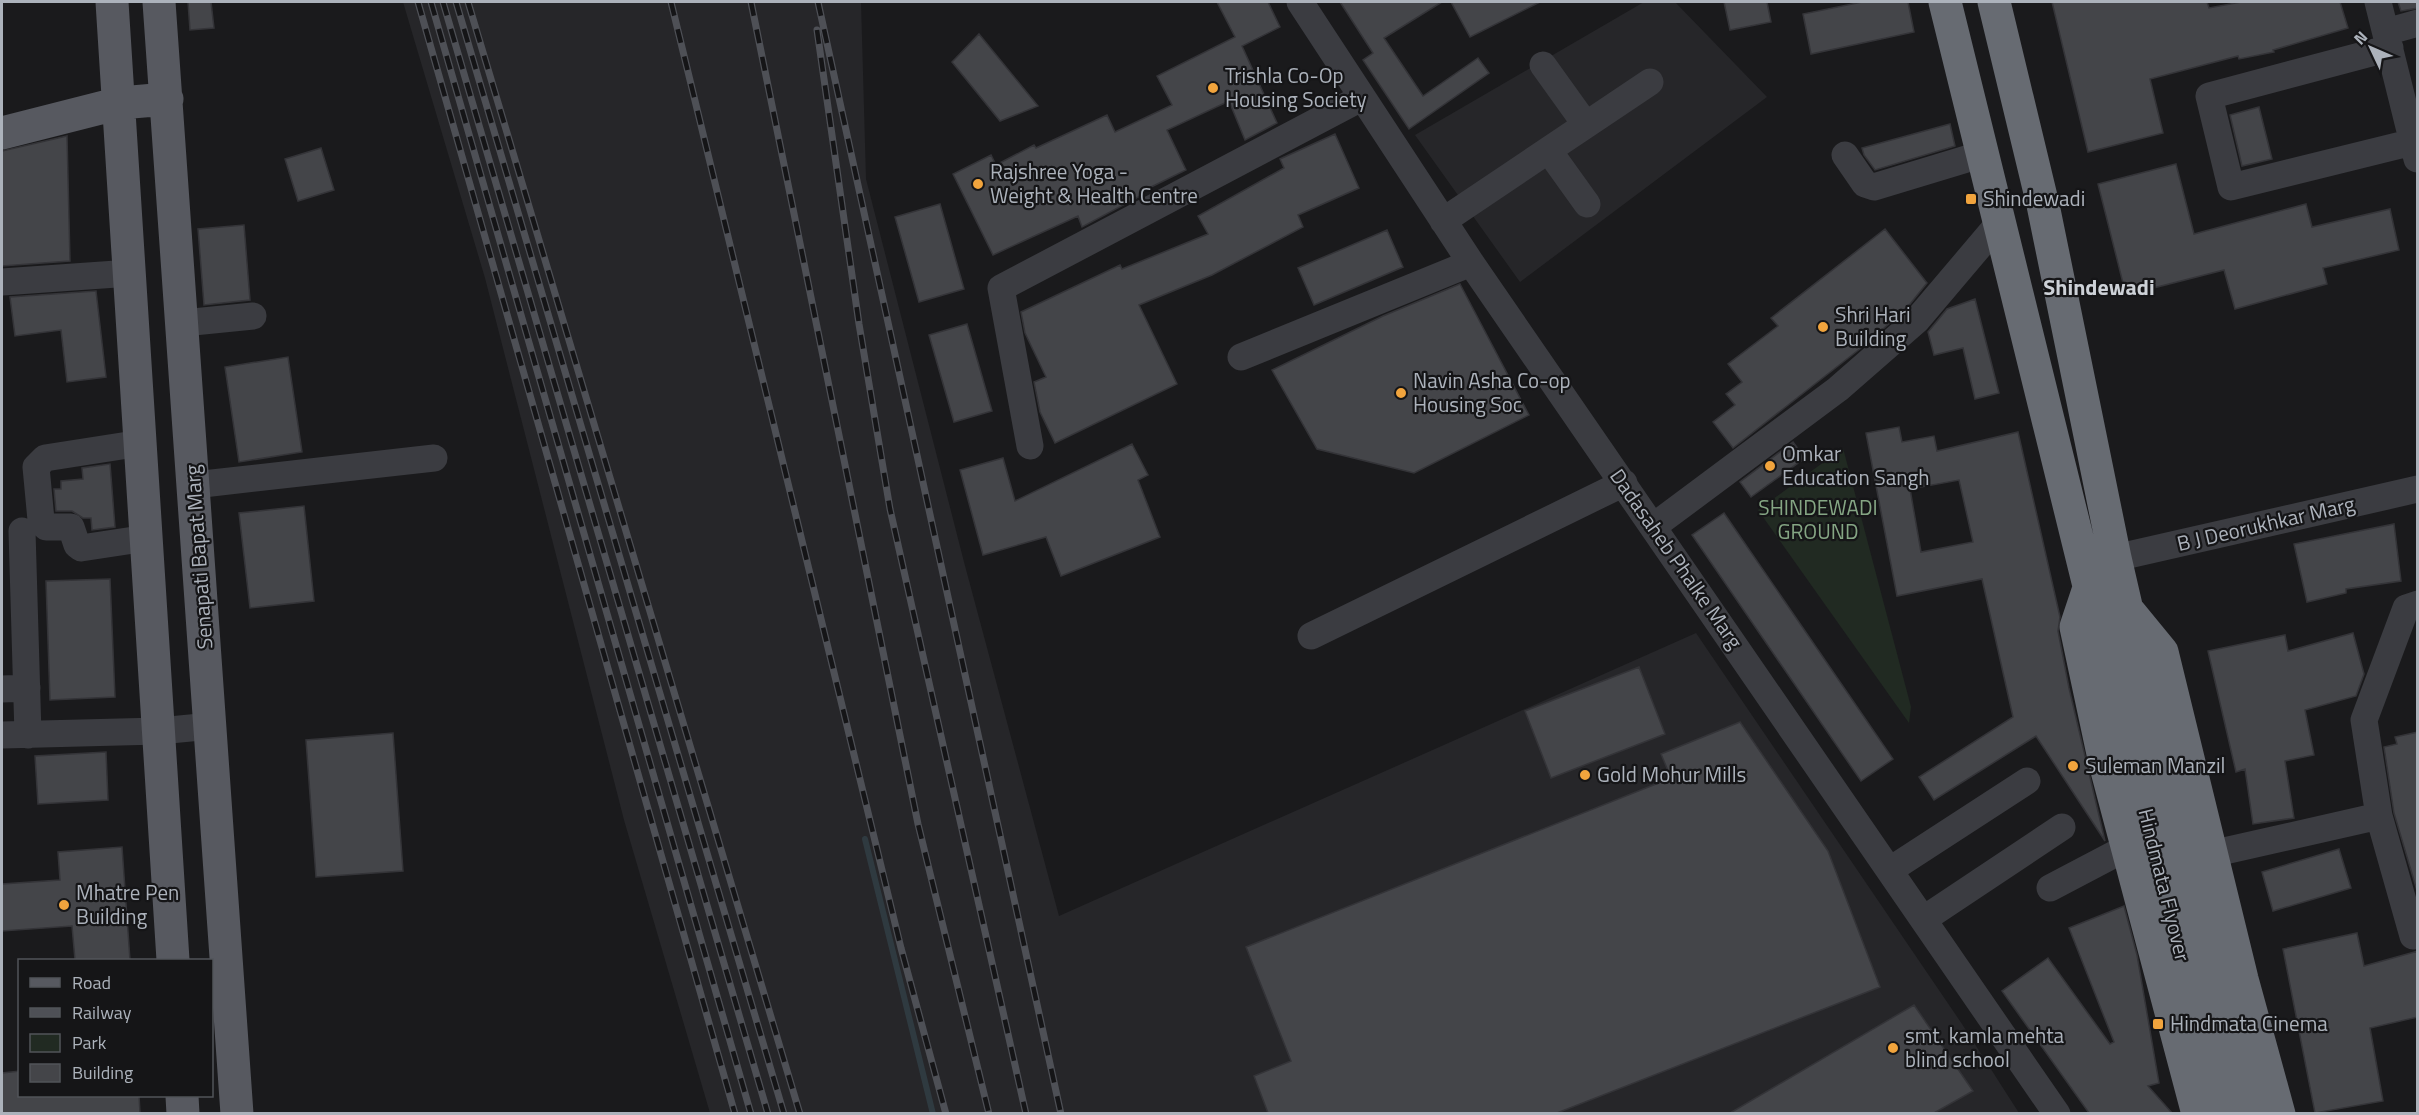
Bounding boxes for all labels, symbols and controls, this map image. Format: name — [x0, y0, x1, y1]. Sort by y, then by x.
north arrow — [2341, 18, 2401, 78]
text: N — [2348, 25, 2373, 50]
place label: Trishla Co-Op Housing Society — [1225, 59, 1367, 115]
marker: Trishla Co-Op Housing Society — [1206, 81, 1220, 95]
place label: Rajshree Yoga - Weight & Health Centre — [990, 155, 1198, 211]
marker: Rajshree Yoga - Weight & Health Centre — [971, 177, 985, 191]
place label: Shindewadi — [1983, 182, 2085, 214]
marker: Shindewadi — [1964, 192, 1978, 206]
district label: Shindewadi — [2043, 270, 2155, 304]
place label: Shri Hari Building — [1835, 298, 1911, 354]
marker: Shri Hari Building — [1816, 320, 1830, 334]
place label: Navin Asha Co-op Housing Soc — [1413, 364, 1571, 420]
marker: Navin Asha Co-op Housing Soc — [1394, 386, 1408, 400]
place label: Omkar Education Sangh — [1782, 437, 1930, 493]
marker: Omkar Education Sangh — [1763, 459, 1777, 473]
street label: Dadasaheb Phalke Marg — [1602, 462, 1751, 655]
street label: Senapati Bapat Marg — [176, 463, 220, 650]
street label: B J Deorukhkar Marg — [2174, 487, 2358, 559]
park label: SHINDEWADI GROUND — [1758, 491, 1878, 547]
place label: Suleman Manzil — [2085, 749, 2225, 781]
place label: Gold Mohur Mills — [1597, 758, 1746, 790]
marker: Suleman Manzil — [2066, 759, 2080, 773]
marker: Gold Mohur Mills — [1578, 768, 1592, 782]
street label: Hindmata Flyover — [2131, 805, 2199, 964]
place label: Mhatre Pen Building — [76, 876, 179, 932]
marker: Mhatre Pen Building — [57, 898, 71, 912]
legend — [18, 959, 213, 1097]
text: Road — [72, 969, 111, 996]
text: Railway — [72, 999, 132, 1026]
place label: Hindmata Cinema — [2170, 1007, 2328, 1039]
marker: Hindmata Cinema — [2151, 1017, 2165, 1031]
place label: smt. kamla mehta blind school — [1905, 1019, 2065, 1075]
text: Park — [72, 1029, 107, 1056]
marker: smt. kamla mehta blind school — [1886, 1041, 1900, 1055]
text: Building — [72, 1059, 133, 1086]

